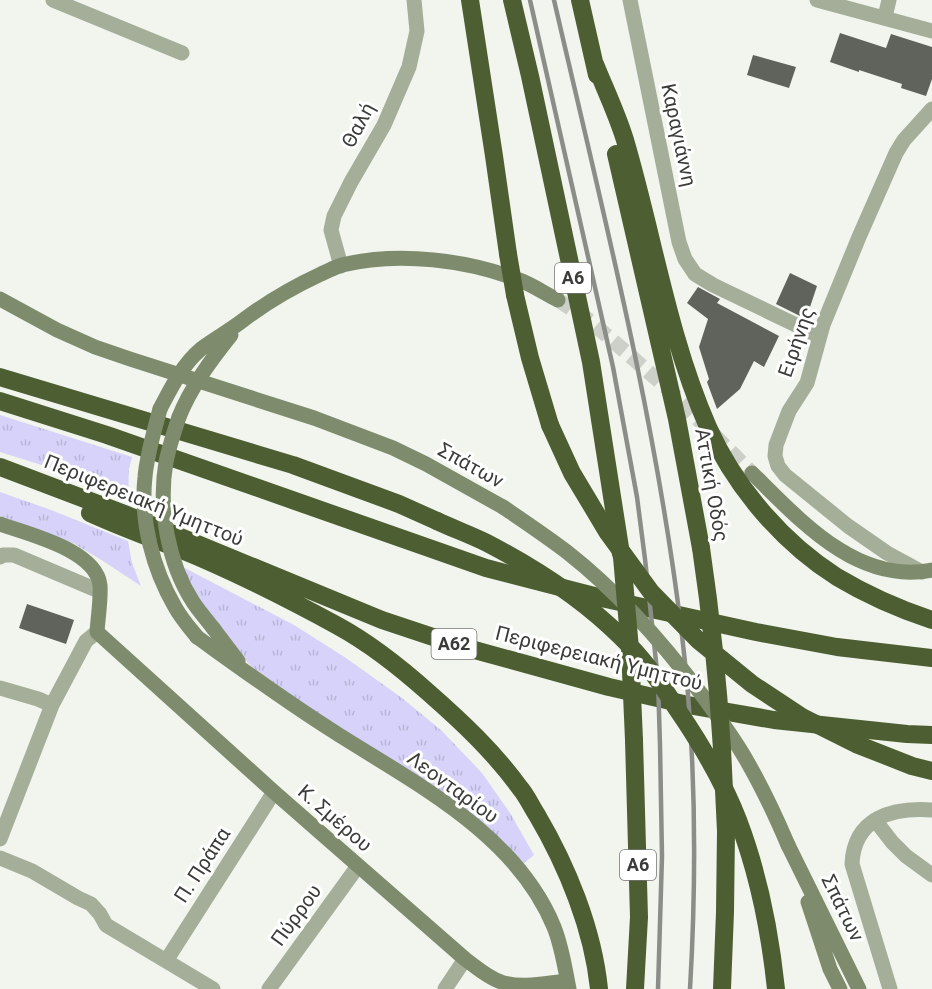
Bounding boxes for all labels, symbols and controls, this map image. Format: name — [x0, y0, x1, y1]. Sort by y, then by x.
street label: Καραγιάννη — [656, 81, 702, 189]
street label: Θαλή — [336, 98, 380, 152]
road number: Α6 — [555, 263, 591, 293]
street label: Ειρήνης — [773, 304, 819, 380]
street label: Αττική Οδός — [690, 426, 734, 544]
street label: Σπάτων — [434, 437, 508, 493]
street label: Περιφερειακή Υμηττού — [41, 449, 247, 551]
street label: Περιφερειακή Υμηττού — [493, 621, 705, 695]
road number: Α62 — [432, 629, 476, 659]
street label: Λεονταρίου — [403, 746, 503, 828]
street label: Κ. Σμέρου — [293, 779, 377, 857]
street label: Π. Πράπα — [169, 822, 235, 907]
road number: Α6 — [620, 850, 656, 880]
street label: Σπάτων — [817, 871, 870, 946]
street label: Πύρρου — [266, 880, 326, 950]

